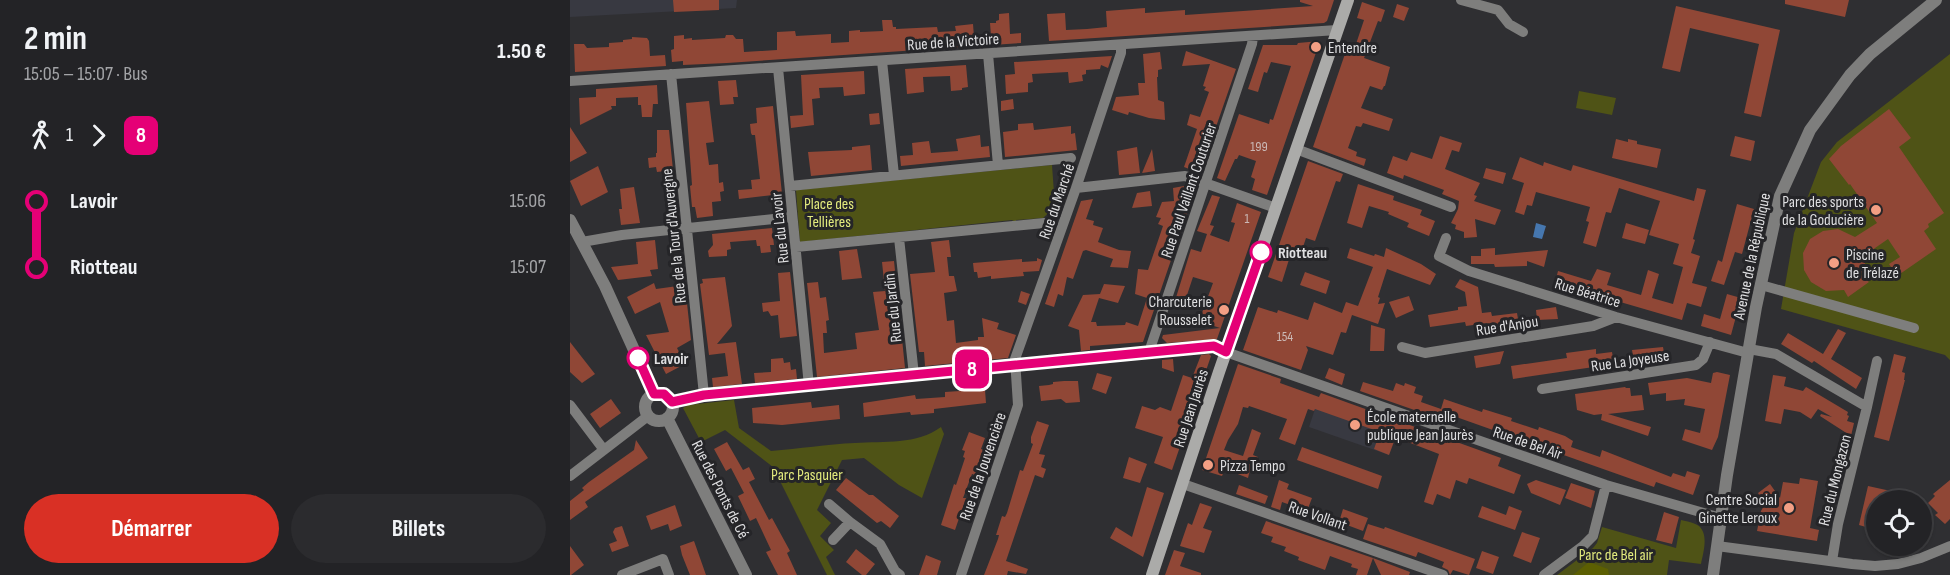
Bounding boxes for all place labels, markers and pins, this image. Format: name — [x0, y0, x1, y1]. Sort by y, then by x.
place label: Entendre — [1328, 39, 1377, 58]
marker: Entendre — [1309, 40, 1323, 54]
place label: Parc des sports de la Goducière — [1782, 193, 1864, 230]
marker: Parc des sports de la Goducière — [1869, 203, 1883, 217]
marker: Riotteau — [1250, 241, 1272, 263]
place label: Riotteau — [1278, 244, 1327, 263]
place label: Piscine de Trélazé — [1846, 246, 1899, 283]
marker: Piscine de Trélazé — [1827, 256, 1841, 270]
place label: Charcuterie Rousselet — [1149, 293, 1212, 330]
marker: Charcuterie Rousselet — [1217, 303, 1231, 317]
marker: Lavoir — [627, 347, 649, 369]
place label: Lavoir — [654, 350, 689, 369]
place label: École maternelle publique Jean Jaurès — [1367, 408, 1474, 445]
marker: École maternelle publique Jean Jaurès — [1348, 418, 1362, 432]
place label: Pizza Tempo — [1220, 457, 1285, 476]
marker: Pizza Tempo — [1201, 458, 1215, 472]
place label: Centre Social Ginette Leroux — [1698, 491, 1777, 528]
marker: Centre Social Ginette Leroux — [1782, 501, 1796, 515]

